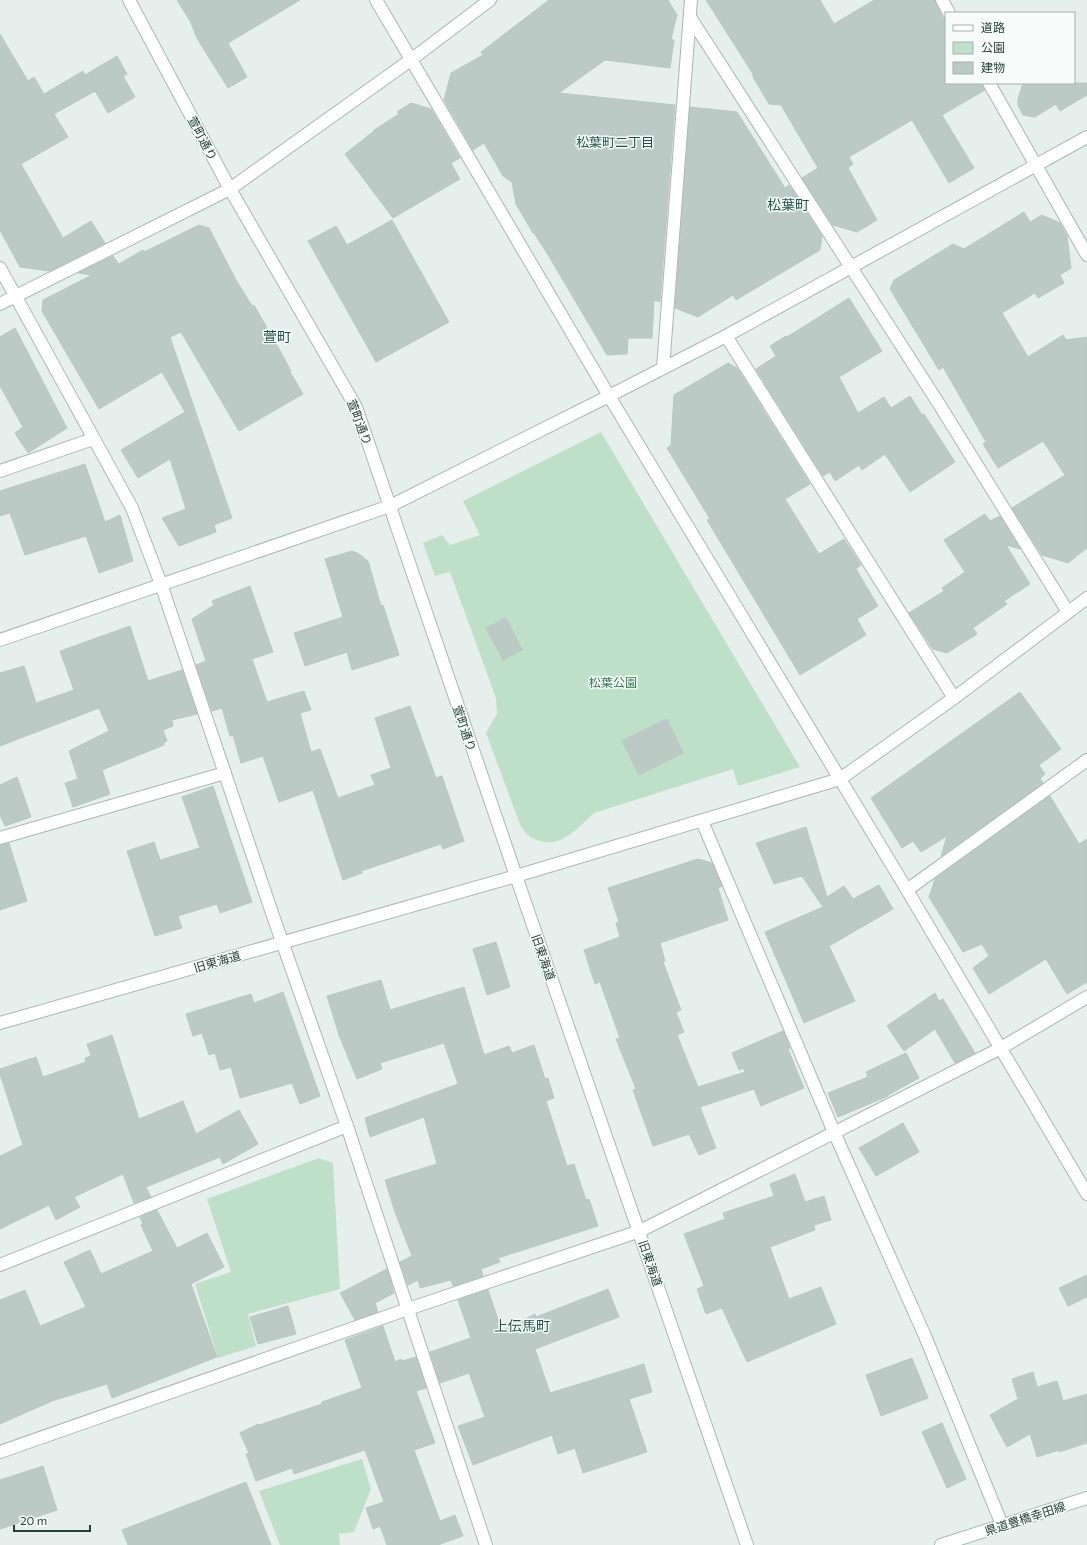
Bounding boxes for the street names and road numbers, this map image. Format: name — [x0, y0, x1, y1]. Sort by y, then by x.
street label: 萱町通り — [186, 114, 220, 162]
street label: 萱町通り — [345, 397, 375, 447]
street label: 萱町通り — [451, 703, 479, 753]
street label: 旧東海道 — [530, 932, 558, 982]
street label: 旧東海道 — [192, 948, 242, 974]
street label: 旧東海道 — [637, 1238, 665, 1288]
street label: 県道豊橋幸田線 — [983, 1498, 1067, 1538]

